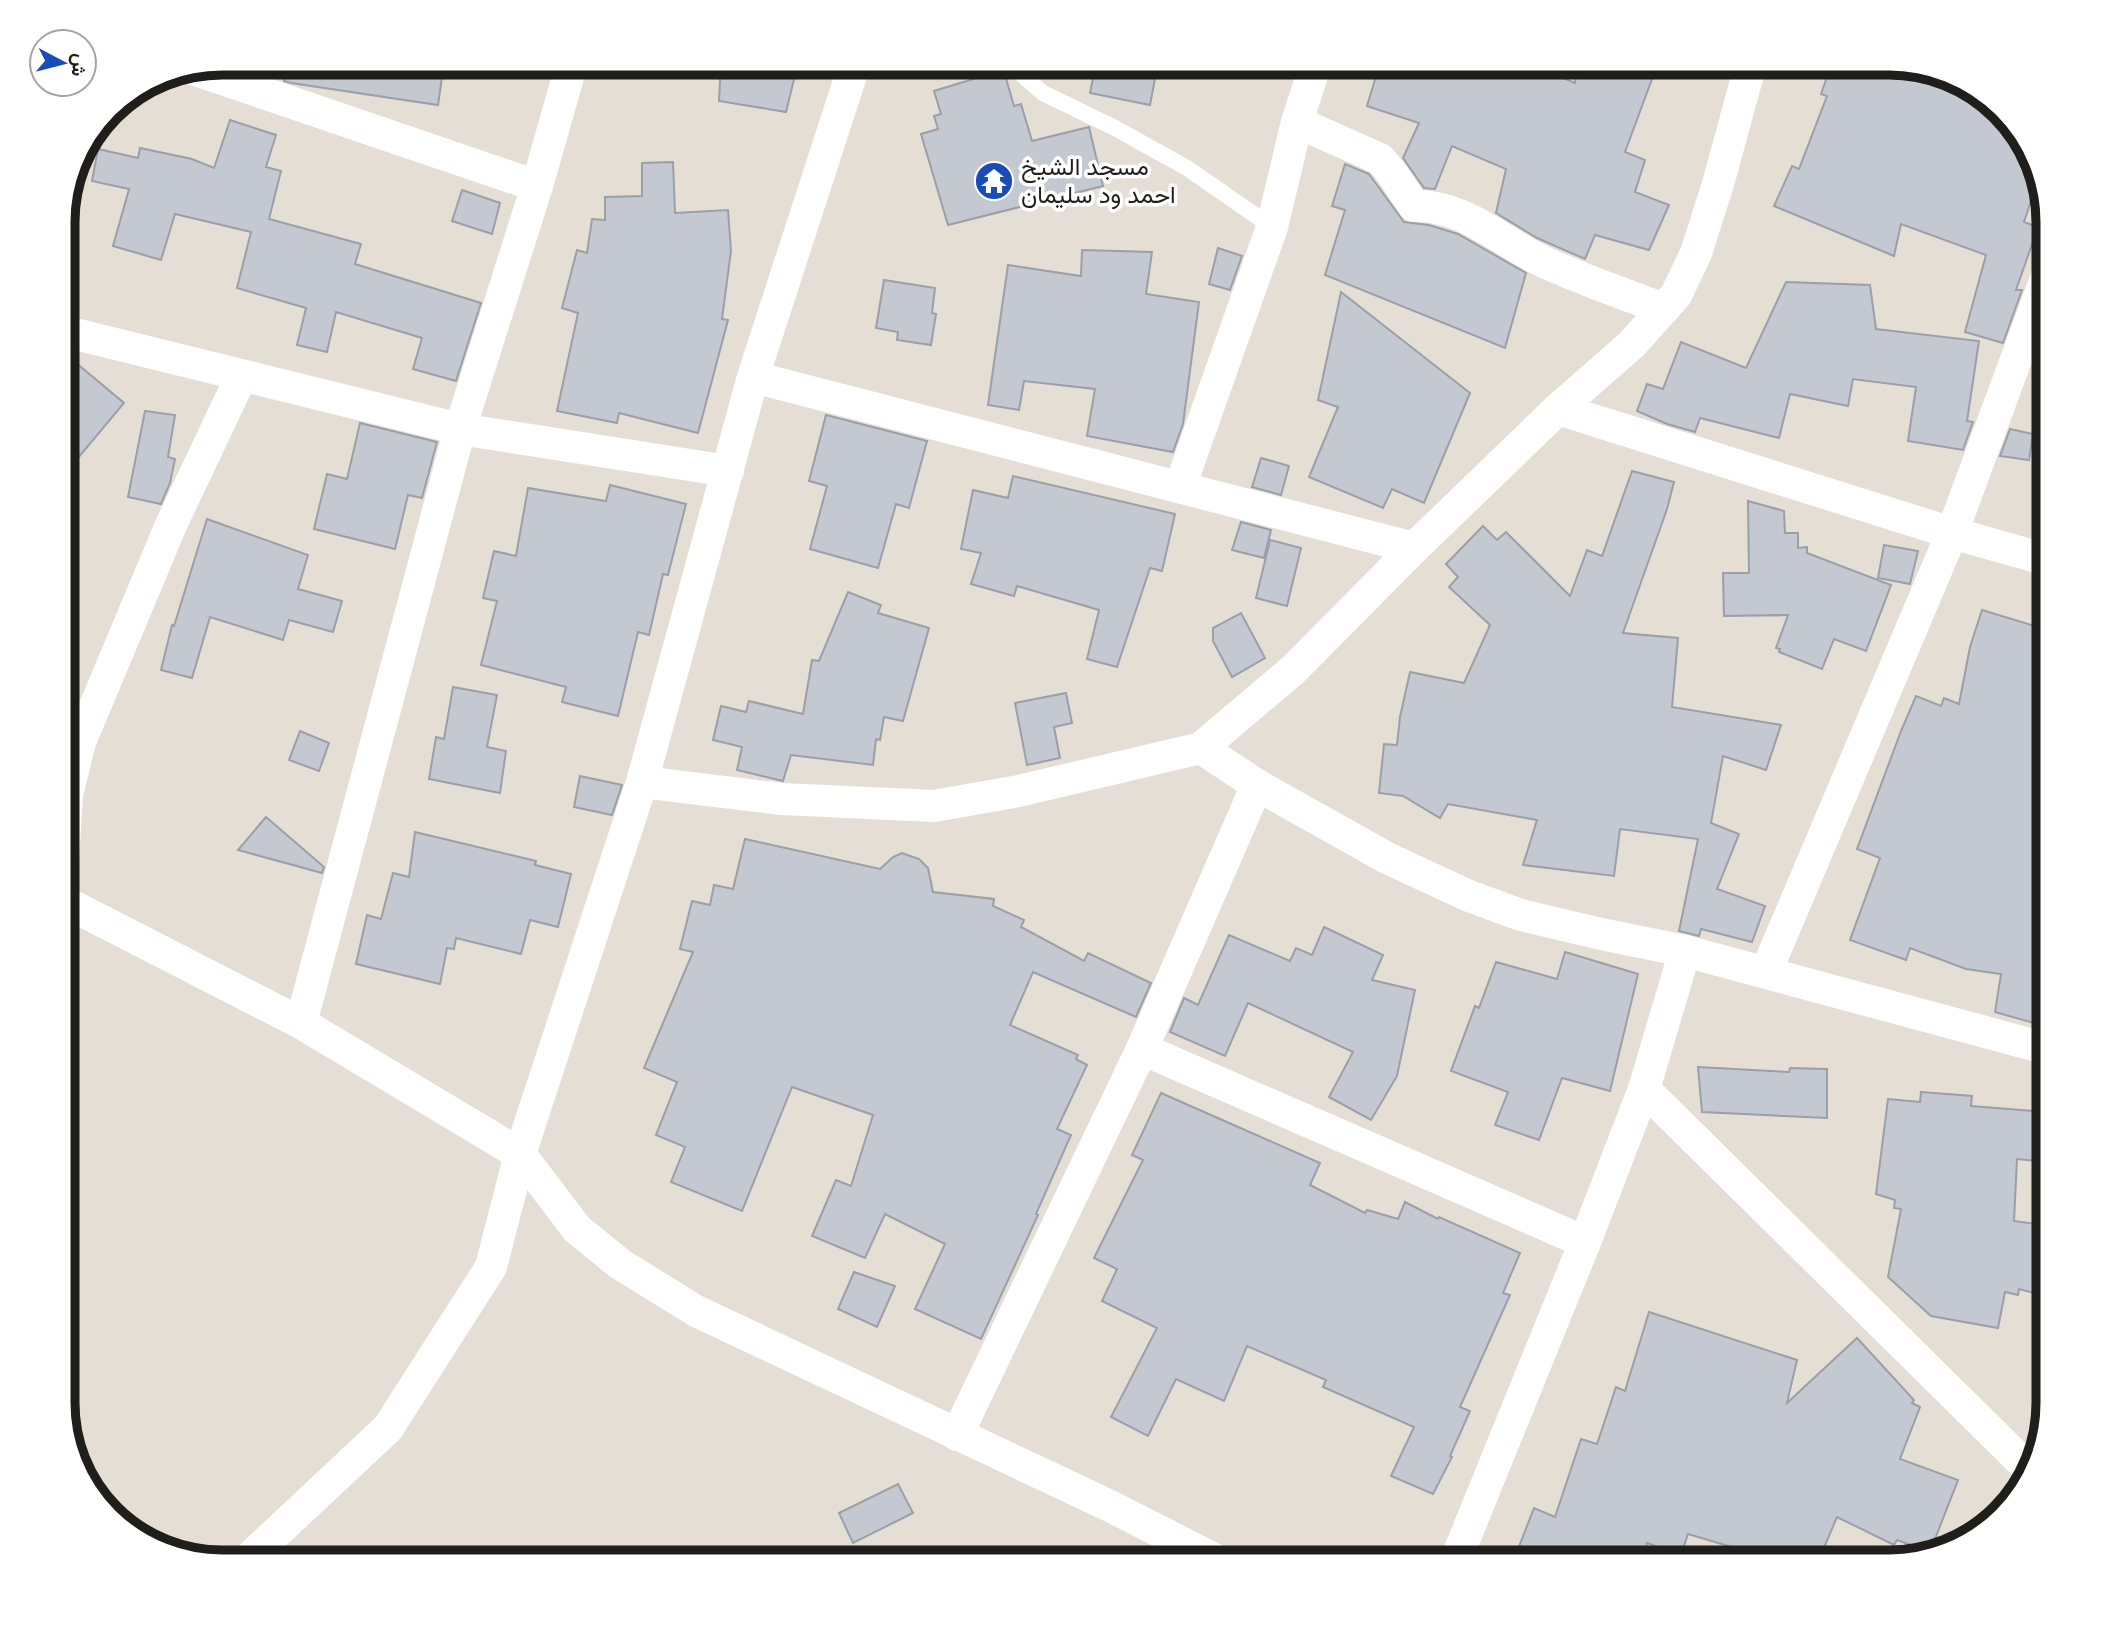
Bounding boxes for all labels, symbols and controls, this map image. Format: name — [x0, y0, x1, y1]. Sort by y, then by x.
north arrow — [28, 28, 98, 98]
text: ش — [67, 52, 92, 78]
place label: مسجد الشيخ احمد ود سليمان — [1021, 153, 1176, 210]
temple icon: مسجد الشيخ احمد ود سليمان — [973, 160, 1015, 202]

